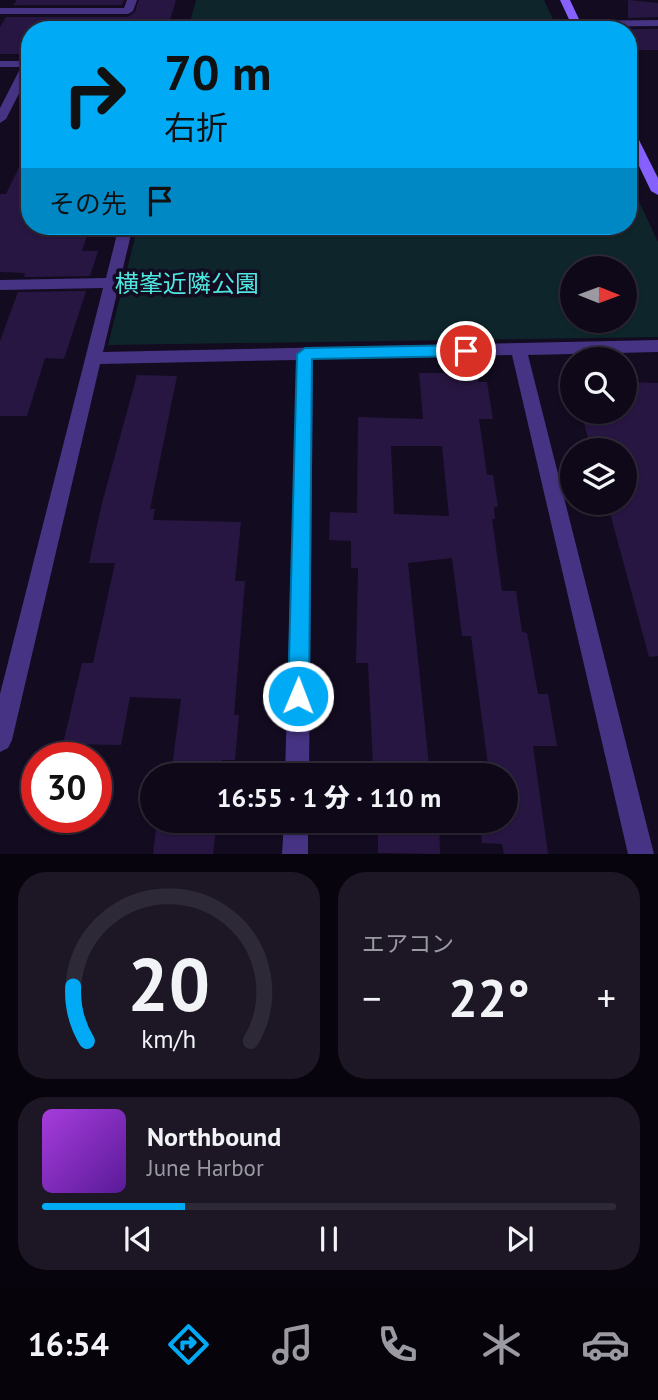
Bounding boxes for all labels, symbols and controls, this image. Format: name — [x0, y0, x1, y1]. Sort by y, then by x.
text: 70 m — [164, 40, 271, 104]
icon: right — [49, 49, 140, 140]
text: 右折 — [164, 106, 228, 148]
icon: arrive — [141, 182, 179, 220]
text: その先 — [49, 187, 127, 220]
north arrow — [560, 256, 637, 332]
map controls — [560, 256, 637, 515]
park label: 横峯近隣公園 — [115, 268, 259, 299]
pin — [436, 321, 496, 381]
icon: arrive — [447, 332, 485, 370]
button: search — [560, 347, 637, 424]
button: layers — [560, 438, 637, 515]
position arrow — [261, 659, 335, 733]
speed limit sign: 30 — [21, 742, 112, 833]
text: 16:55 · 1 分 · 110 m — [217, 781, 441, 814]
text: エアコン — [362, 929, 454, 958]
text: 20 — [128, 938, 210, 1032]
text: 22° — [448, 964, 530, 1031]
text: − — [362, 973, 381, 1022]
text: + — [597, 973, 616, 1022]
text: km/h — [142, 1023, 196, 1055]
text: Northbound — [147, 1120, 281, 1153]
text: June Harbor — [147, 1153, 264, 1182]
icon: previous — [119, 1220, 157, 1258]
icon: pause — [310, 1220, 348, 1258]
icon: next — [501, 1220, 539, 1258]
icon: directions — [164, 1320, 213, 1369]
icon: music — [268, 1320, 317, 1369]
icon: phone — [373, 1320, 422, 1369]
icon: climate — [477, 1320, 526, 1369]
icon: car — [581, 1320, 630, 1369]
text: 16:54 — [28, 1323, 109, 1365]

